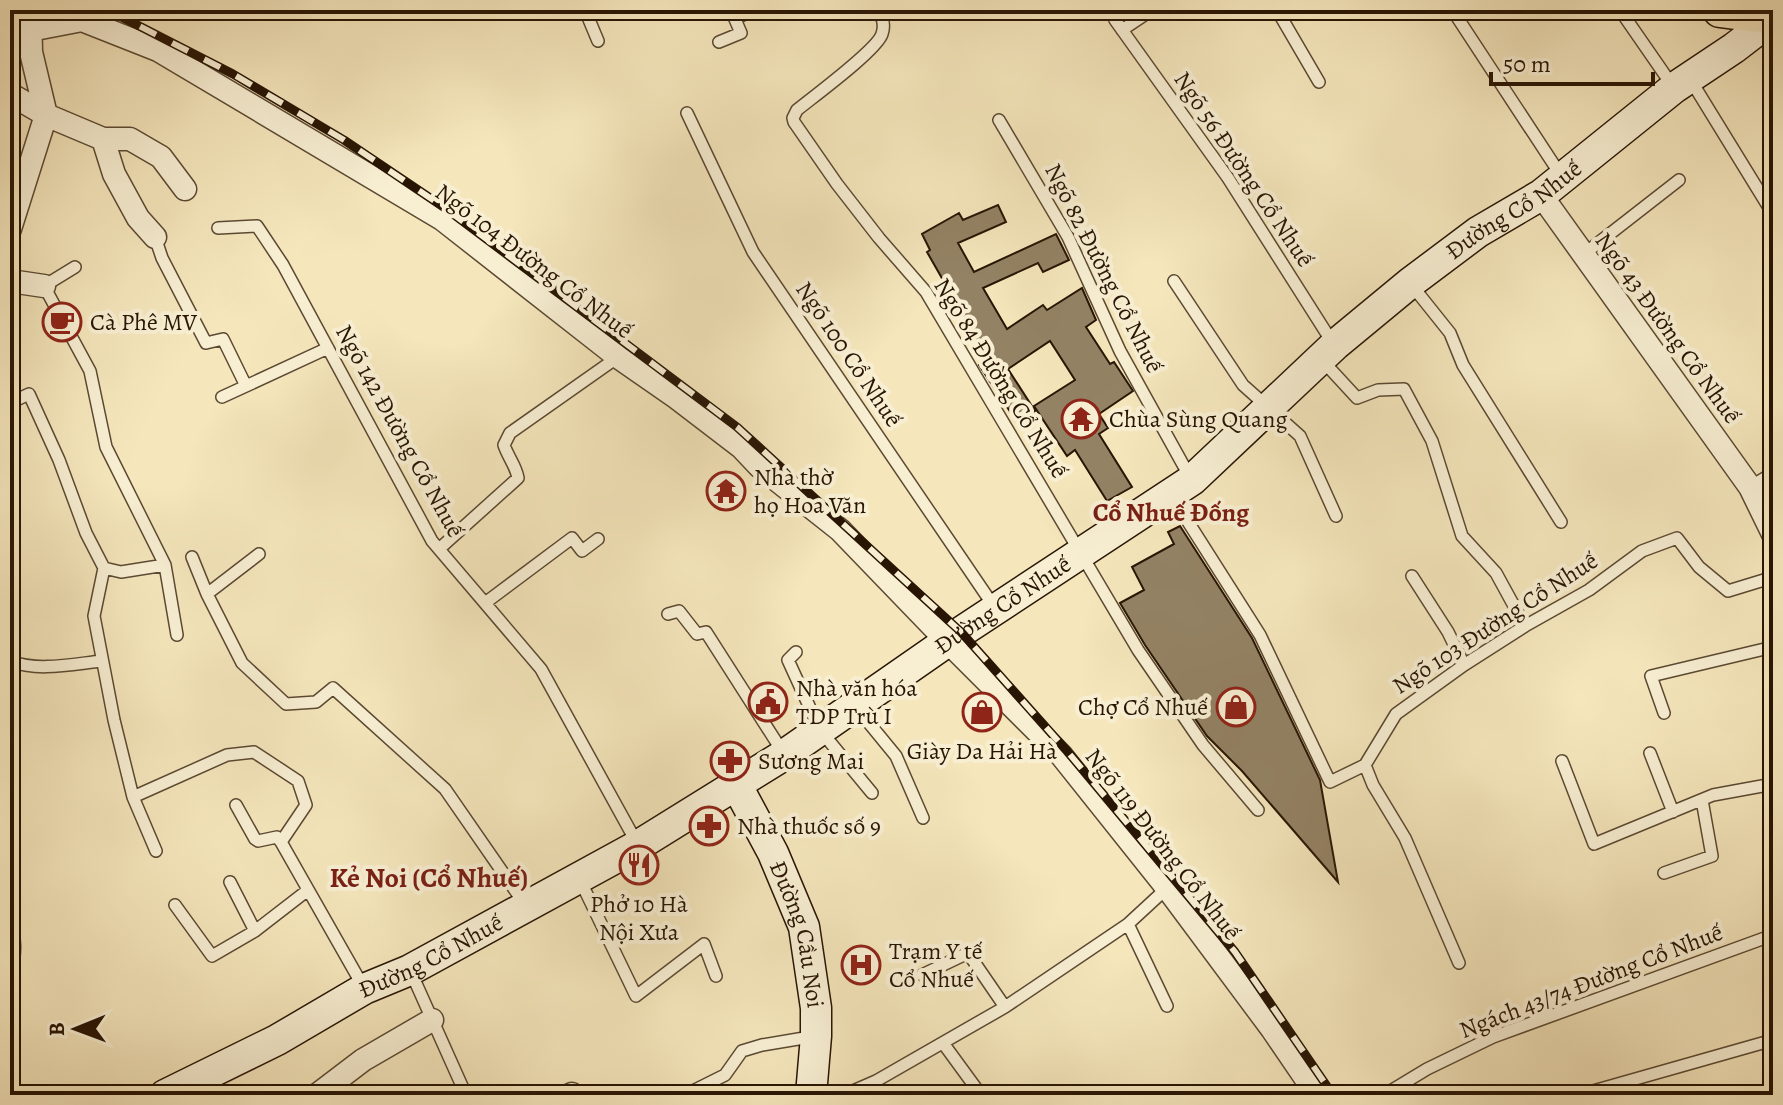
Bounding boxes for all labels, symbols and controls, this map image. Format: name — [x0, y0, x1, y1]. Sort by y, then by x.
scale bar — [1491, 36, 1653, 86]
text: 50 m — [1503, 48, 1551, 80]
street label: Ngõ 56 Đường Cổ Nhuế — [1167, 65, 1322, 273]
street label: Đường Cổ Nhuế — [1439, 152, 1589, 267]
street label: Ngõ 82 Đường Cổ Nhuế — [1037, 158, 1171, 378]
street label: Ngõ 104 Đường Cổ Nhuế — [429, 176, 640, 346]
street label: Ngõ 43 Đường Cổ Nhuế — [1588, 226, 1748, 430]
street label: Ngõ 84 Đường Cổ Nhuế — [926, 272, 1076, 484]
street label: Ngõ 100 Cổ Nhuế — [788, 275, 910, 433]
cafe icon: Cà Phê MV — [41, 301, 83, 343]
place label: Cà Phê MV — [90, 306, 198, 338]
street label: Ngõ 142 Đường Cổ Nhuế — [328, 319, 472, 543]
temple icon: Chùa Sùng Quang — [1060, 398, 1102, 440]
place label: Chùa Sùng Quang — [1109, 403, 1287, 435]
place label: Nhà thờ họ Hoa Văn — [754, 461, 866, 521]
temple icon: Nhà thờ họ Hoa Văn — [705, 470, 747, 512]
district label: Cổ Nhuế Đống — [1093, 495, 1250, 530]
street label: Ngõ 103 Đường Cổ Nhuế — [1386, 544, 1604, 702]
street label: Đường Cổ Nhuế — [928, 548, 1077, 662]
place label: Nhà văn hóa TDP Trù I — [796, 672, 918, 732]
public building icon: Nhà văn hóa TDP Trù I — [747, 681, 789, 723]
shop icon: Chợ Cổ Nhuế — [1215, 686, 1257, 728]
shop icon: Giày Da Hải Hà — [961, 691, 1003, 733]
place label: Chợ Cổ Nhuế — [1078, 691, 1208, 723]
place label: Giày Da Hải Hà — [907, 735, 1058, 767]
pharmacy icon: Sương Mai — [709, 740, 751, 782]
street label: Ngõ 119 Đường Cổ Nhuế — [1078, 741, 1248, 947]
place label: Sương Mai — [758, 745, 864, 777]
pharmacy icon: Nhà thuốc số 9 — [688, 805, 730, 847]
place label: Nhà thuốc số 9 — [737, 810, 881, 842]
restaurant icon: Phở 10 Hà Nội Xưa — [618, 844, 660, 886]
street label: Đường Cầu Noi — [762, 856, 832, 1010]
district label: Kẻ Noi (Cổ Nhuế) — [330, 859, 528, 897]
place label: Phở 10 Hà Nội Xưa — [590, 888, 689, 948]
street label: Đường Cổ Nhuế — [354, 906, 509, 1006]
street label: Ngách 43/74 Đường Cổ Nhuế — [1455, 916, 1727, 1046]
place label: Trạm Y tế Cổ Nhuế — [889, 935, 983, 995]
hospital icon: Trạm Y tế Cổ Nhuế — [840, 944, 882, 986]
north arrow — [36, 989, 116, 1069]
text: B — [42, 1022, 72, 1036]

